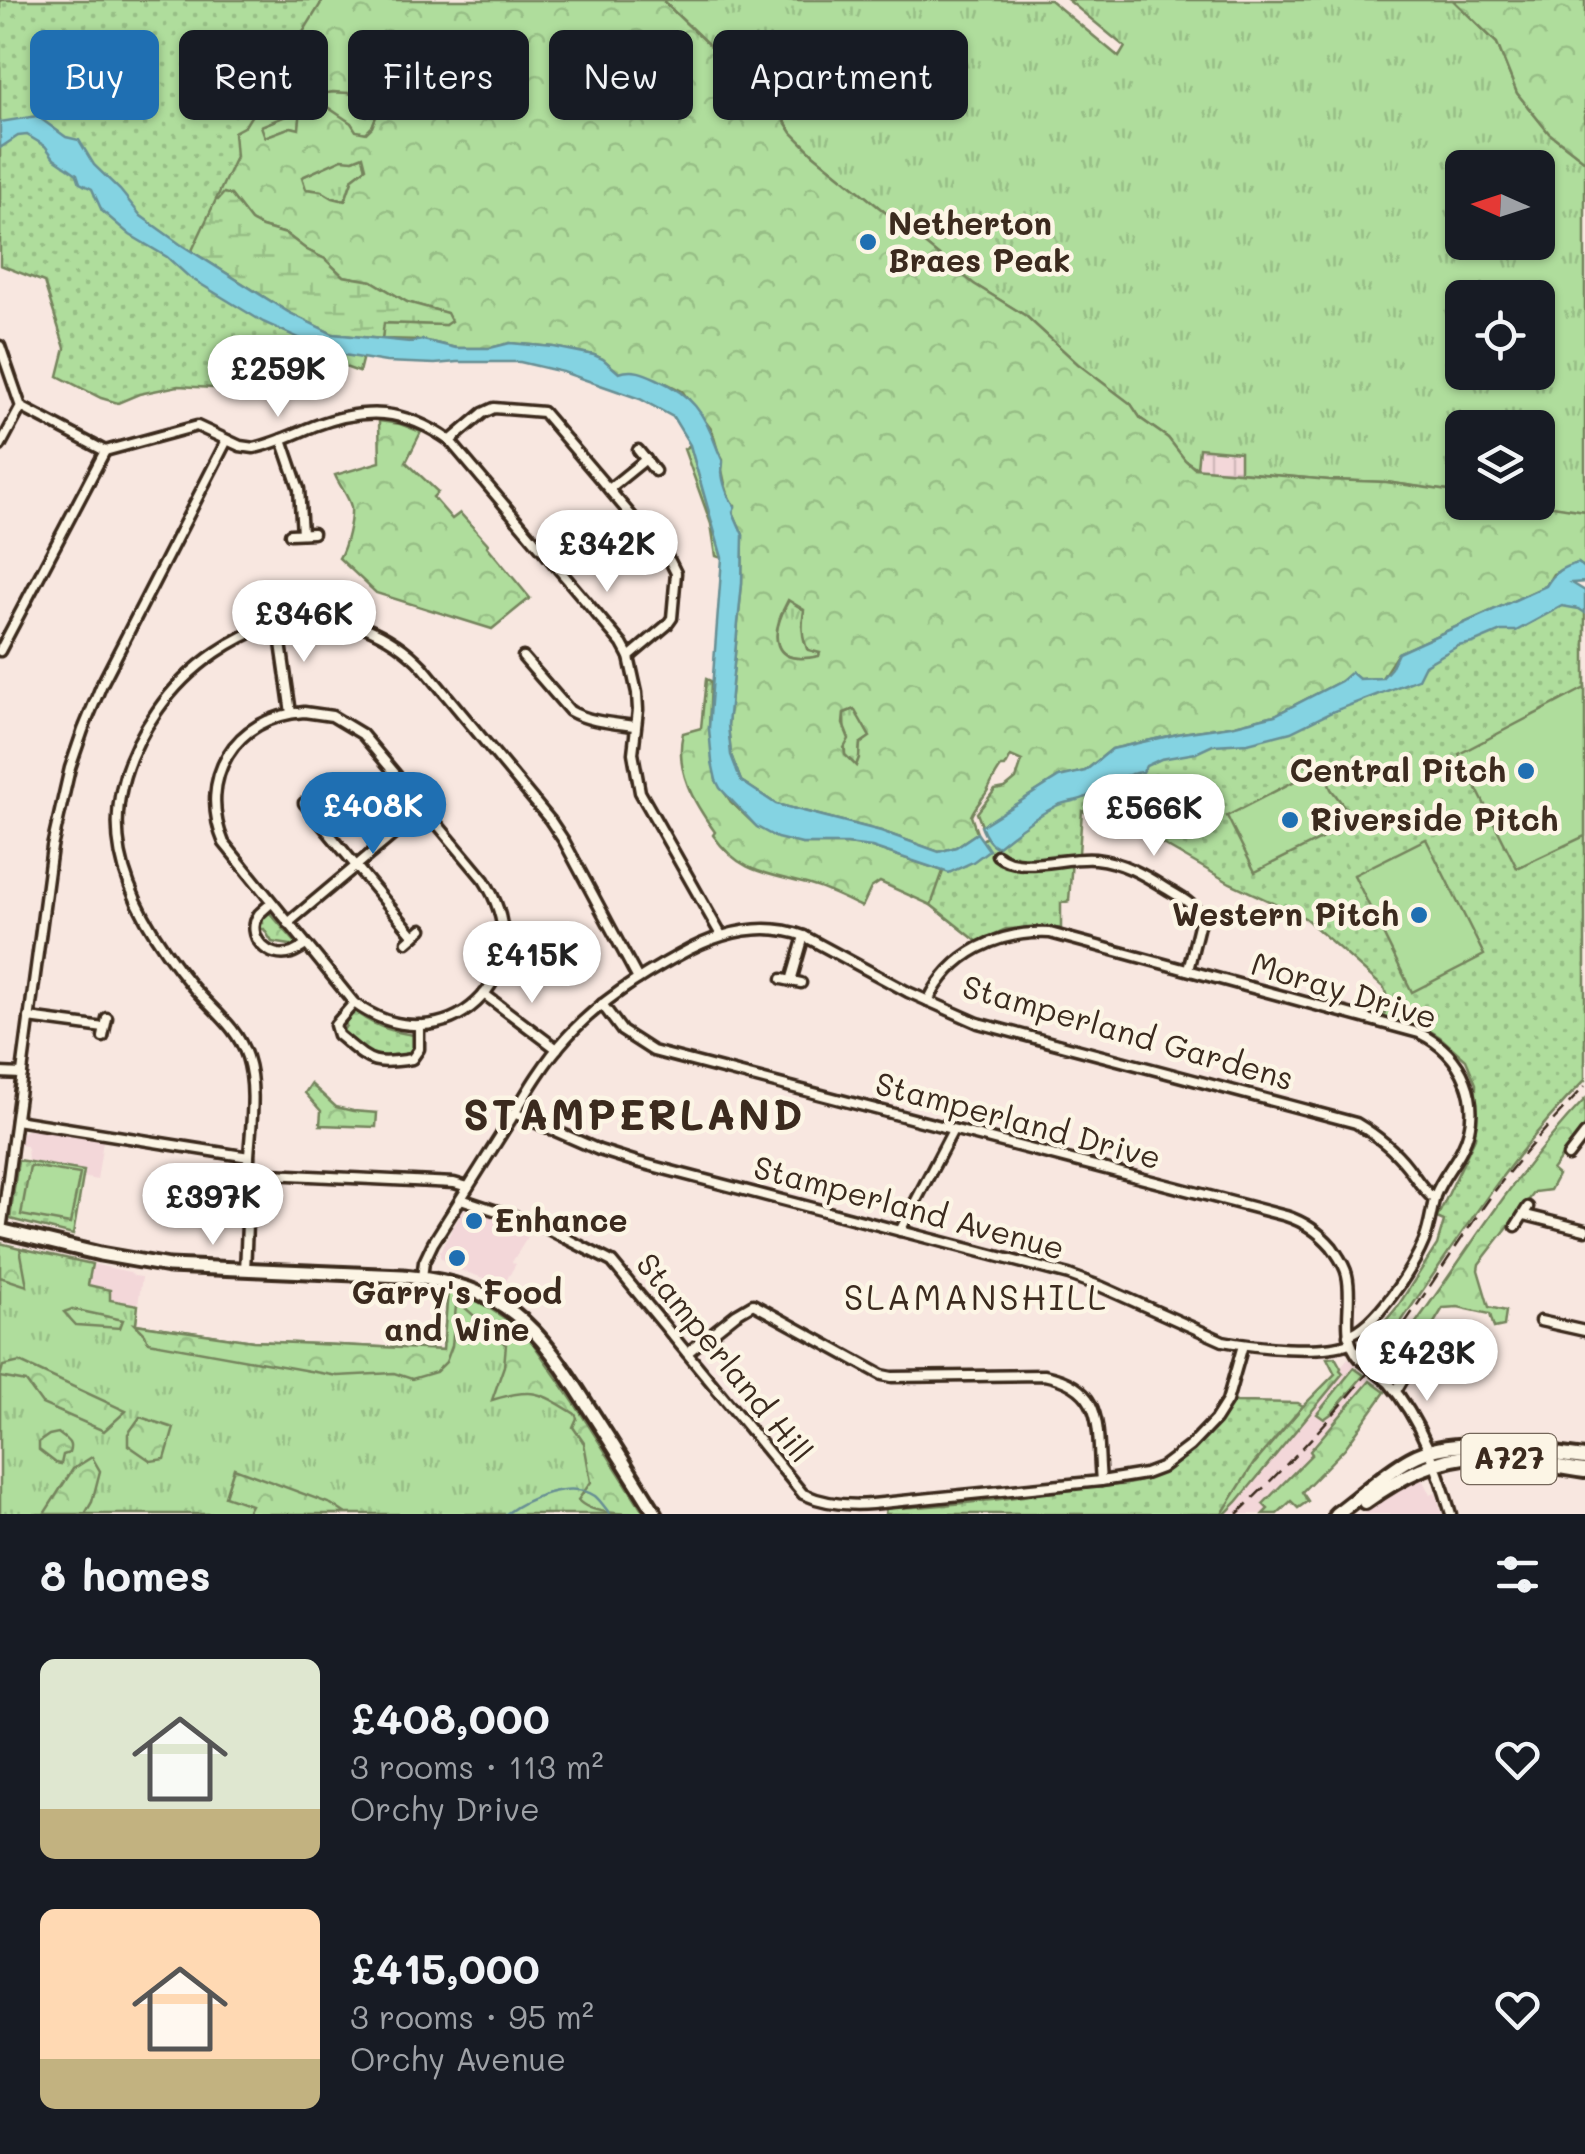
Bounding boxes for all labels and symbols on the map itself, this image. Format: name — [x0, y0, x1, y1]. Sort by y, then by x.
north arrow — [1445, 150, 1555, 260]
place label: Netherton Braes Peak — [888, 201, 1070, 280]
marker: Netherton Braes Peak — [857, 231, 879, 253]
pin: £259K — [208, 335, 348, 420]
pin: £342K — [537, 510, 677, 595]
pin: £346K — [234, 580, 374, 665]
place label: Central Pitch — [1290, 748, 1506, 790]
marker: Central Pitch — [1515, 760, 1537, 782]
pin: £408K — [303, 772, 443, 857]
pin: £566K — [1084, 774, 1224, 859]
place label: Riverside Pitch — [1310, 797, 1558, 839]
marker: Riverside Pitch — [1279, 809, 1301, 831]
place label: Western Pitch — [1172, 892, 1399, 934]
marker: Western Pitch — [1408, 904, 1430, 926]
pin: £415K — [462, 921, 602, 1006]
street label: Moray Drive — [1246, 941, 1443, 1038]
street label: Stamperland Gardens — [958, 964, 1299, 1098]
street label: Stamperland Drive — [871, 1061, 1166, 1177]
district label: STAMPERLAND — [463, 1086, 805, 1141]
street label: Stamperland Avenue — [749, 1144, 1070, 1268]
pin: £397K — [143, 1163, 283, 1248]
place label: Enhance — [494, 1198, 628, 1240]
marker: Enhance — [463, 1210, 485, 1232]
street label: Stamperland Hill — [628, 1243, 823, 1470]
marker: Garry's Food and Wine — [446, 1247, 468, 1269]
place label: Garry's Food and Wine — [352, 1270, 562, 1349]
district label: SLAMANSHILL — [844, 1273, 1108, 1319]
pin: £423K — [1357, 1319, 1497, 1404]
road number: A727 — [1462, 1434, 1556, 1484]

